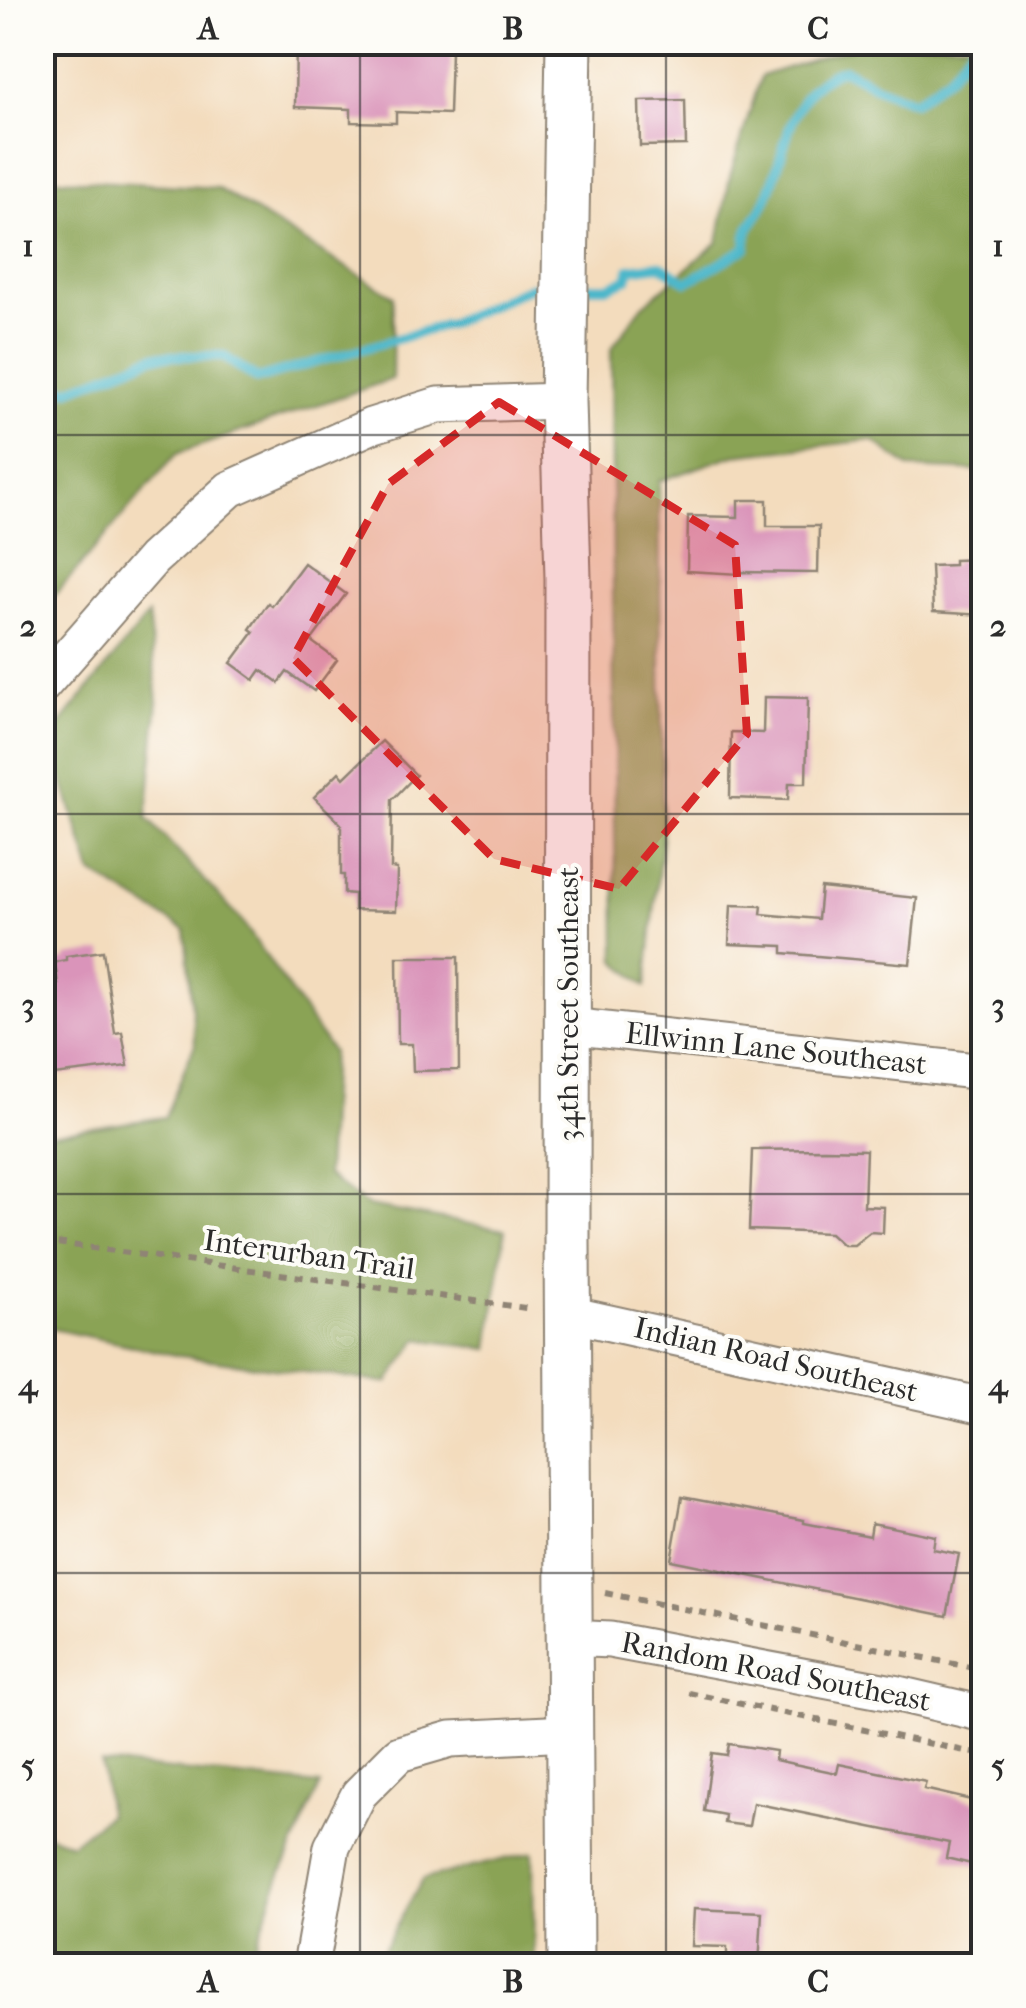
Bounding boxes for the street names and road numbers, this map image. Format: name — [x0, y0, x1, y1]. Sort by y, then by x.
street label: 34th Street Southeast — [551, 866, 586, 1141]
street label: Ellwinn Lane Southeast — [624, 1016, 929, 1082]
street label: Interurban Trail — [201, 1223, 417, 1287]
street label: Indian Road Southeast — [631, 1310, 922, 1410]
street label: Random Road Southeast — [618, 1625, 934, 1719]

